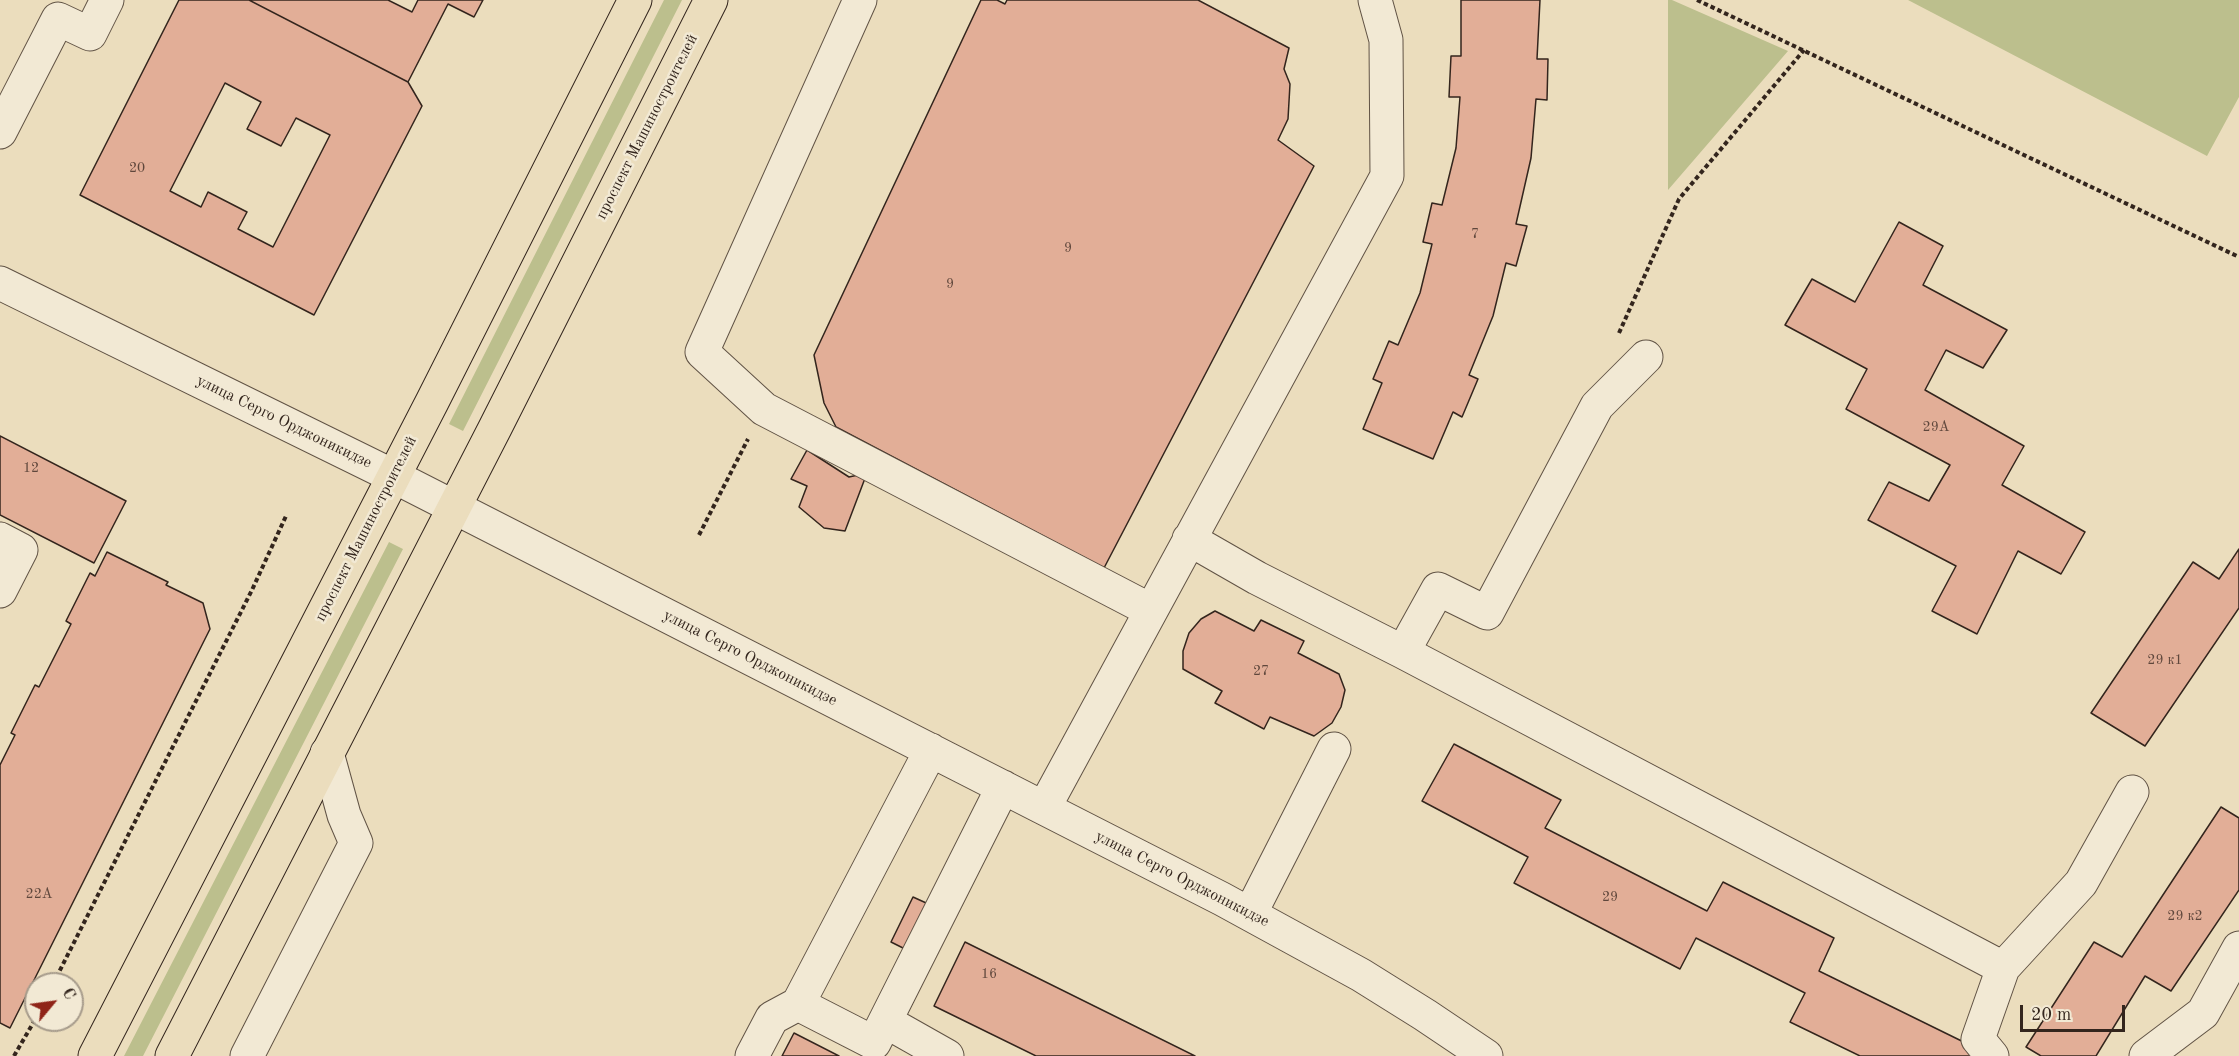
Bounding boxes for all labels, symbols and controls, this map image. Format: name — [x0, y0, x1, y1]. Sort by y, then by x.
street label: проспект Машиностроителей — [592, 31, 702, 223]
house number: 20 — [129, 160, 145, 176]
house number: 7 — [1471, 226, 1479, 242]
house number: 9 — [1064, 240, 1072, 256]
house number: 9 — [946, 276, 954, 292]
street label: улица Серго Орджоникидзе — [193, 371, 375, 473]
house number: 29А — [1923, 419, 1949, 435]
street label: проспект Машиностроителей — [311, 433, 421, 625]
house number: 12 — [23, 460, 39, 476]
street label: улица Серго Орджоникидзе — [660, 606, 840, 710]
house number: 29 к1 — [2147, 652, 2183, 668]
house number: 27 — [1253, 663, 1269, 679]
street label: улица Серго Орджоникидзе — [1092, 827, 1272, 931]
house number: 22А — [26, 886, 52, 902]
house number: 29 — [1602, 889, 1618, 905]
house number: 29 к2 — [2167, 908, 2203, 924]
house number: 16 — [981, 966, 997, 982]
north arrow — [24, 972, 84, 1032]
text: С — [58, 986, 78, 1003]
scale bar — [2023, 993, 2128, 1031]
text: 20 m — [2031, 1006, 2071, 1024]

